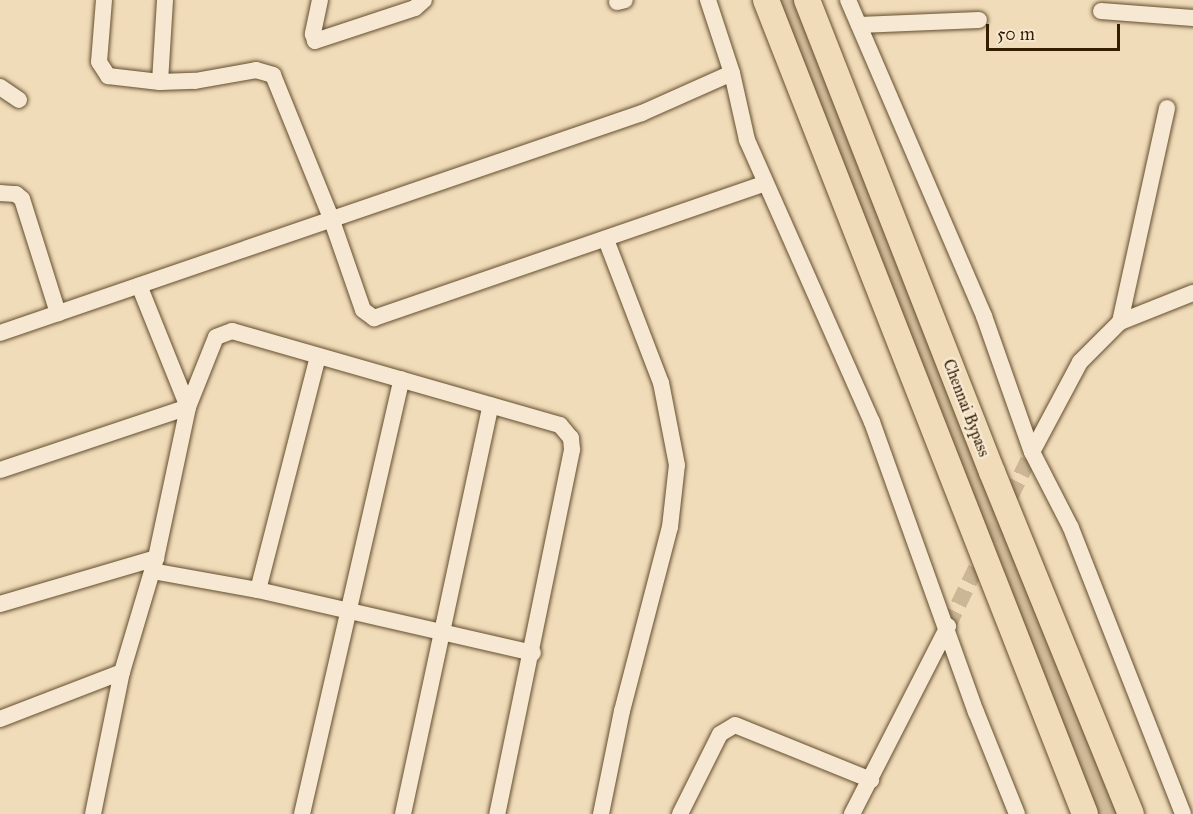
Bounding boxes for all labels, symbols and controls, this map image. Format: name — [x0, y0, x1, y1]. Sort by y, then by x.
scale bar — [989, 12, 1122, 50]
text: 50 m — [997, 23, 1035, 45]
street label: Chennai Bypass — [939, 357, 993, 459]

